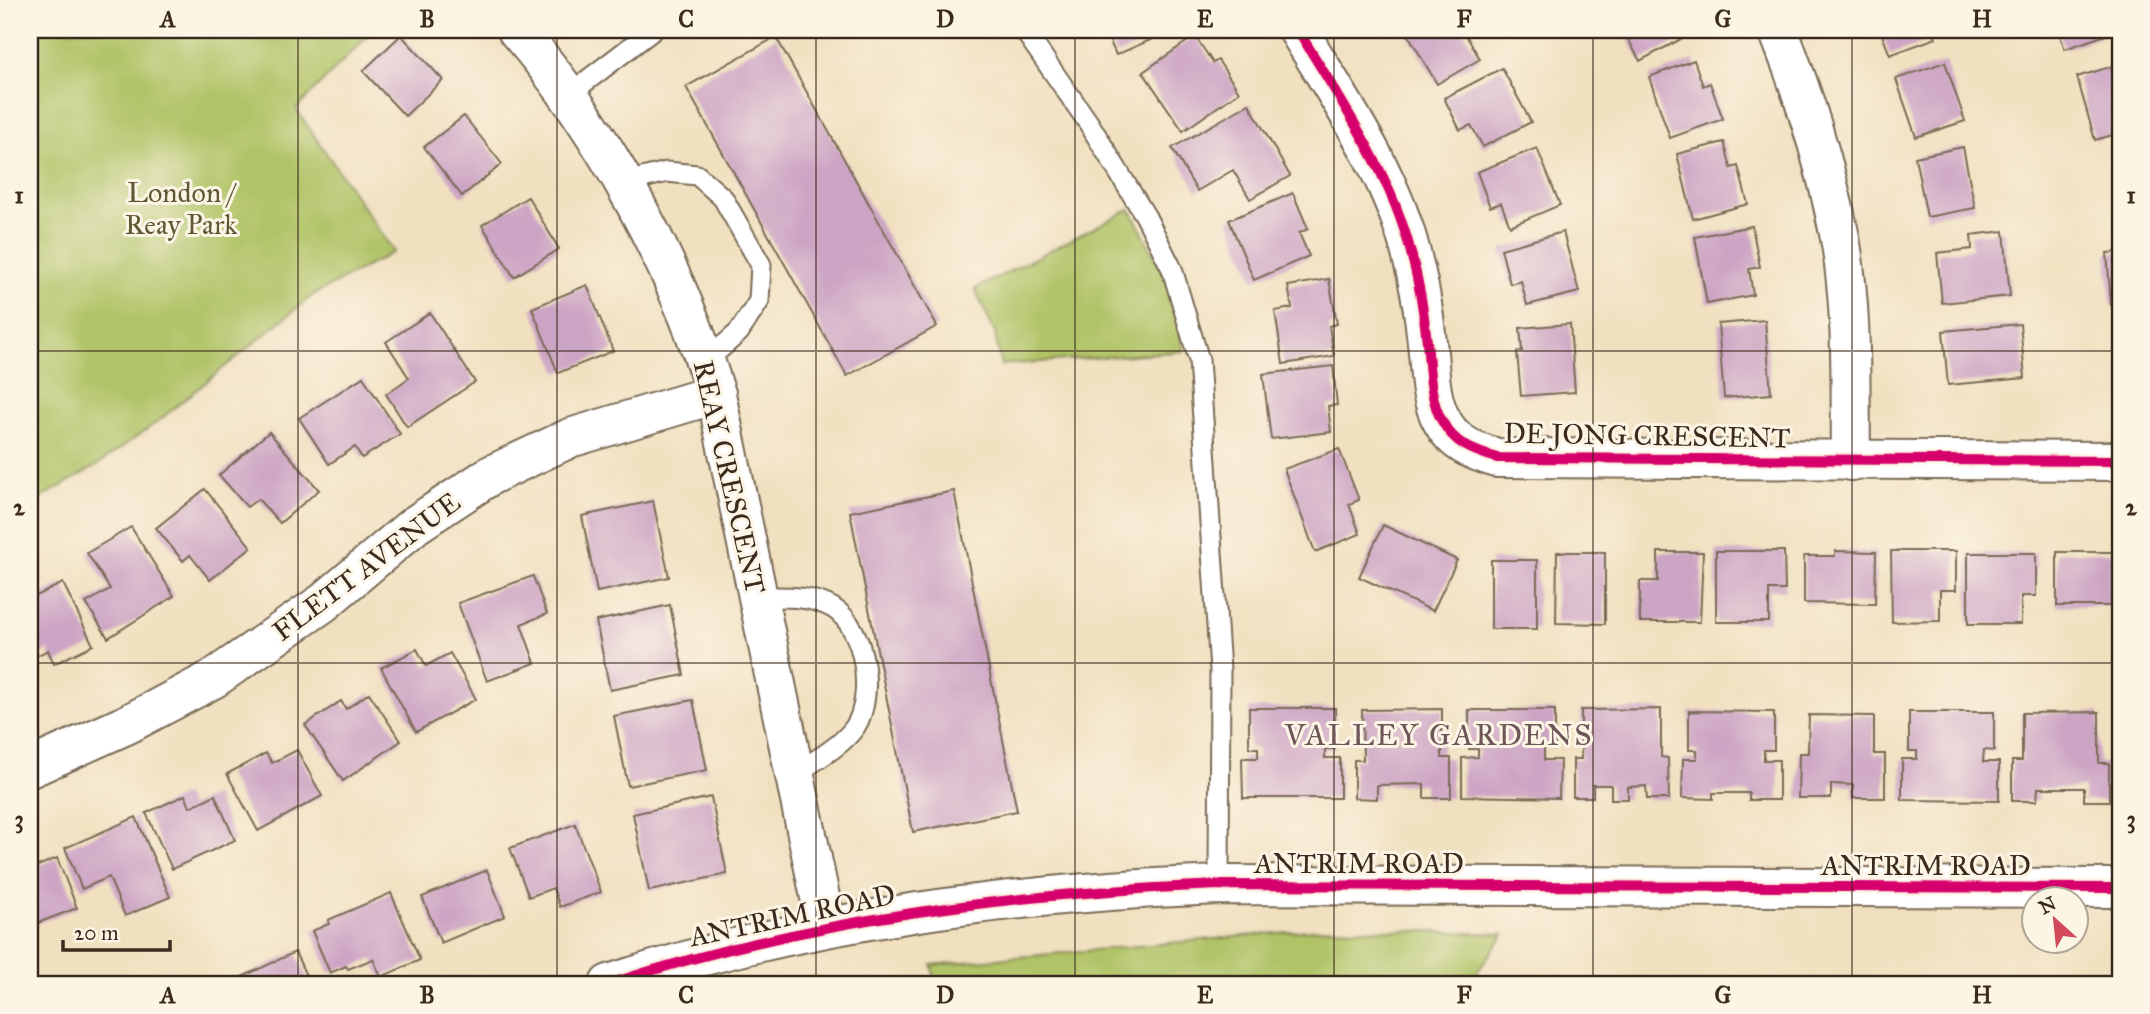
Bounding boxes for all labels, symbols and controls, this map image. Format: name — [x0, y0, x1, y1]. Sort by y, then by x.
text: A — [158, 5, 176, 33]
text: B — [419, 5, 435, 33]
text: C — [678, 5, 694, 33]
text: D — [936, 5, 954, 33]
text: E — [1197, 5, 1214, 33]
text: F — [1456, 5, 1472, 33]
text: G — [1715, 5, 1732, 33]
text: H — [1972, 5, 1992, 33]
park label: London / Reay Park — [125, 175, 237, 242]
text: 1 — [14, 181, 24, 209]
text: 1 — [2126, 181, 2136, 209]
street label: REAY CRESCENT — [686, 357, 773, 597]
street label: DE JONG CRESCENT — [1503, 416, 1791, 455]
street label: FLETT AVENUE — [266, 484, 467, 648]
text: 2 — [13, 493, 25, 521]
text: 2 — [2125, 493, 2137, 521]
district label: VALLEY GARDENS — [1284, 717, 1593, 753]
text: 3 — [14, 805, 24, 834]
text: 3 — [2126, 805, 2136, 834]
street label: ANTRIM ROAD — [1253, 846, 1464, 881]
street label: ANTRIM ROAD — [1820, 848, 2031, 883]
street label: ANTRIM ROAD — [685, 877, 898, 955]
north arrow — [2021, 884, 2090, 954]
text: N — [2035, 891, 2060, 919]
scale bar — [63, 909, 170, 953]
text: 20 m — [74, 920, 119, 946]
text: A — [158, 981, 176, 1009]
text: B — [419, 981, 435, 1009]
text: C — [678, 981, 694, 1009]
text: D — [936, 981, 954, 1009]
text: E — [1197, 981, 1214, 1009]
text: F — [1456, 981, 1472, 1009]
text: G — [1715, 981, 1732, 1009]
text: H — [1972, 981, 1992, 1009]

